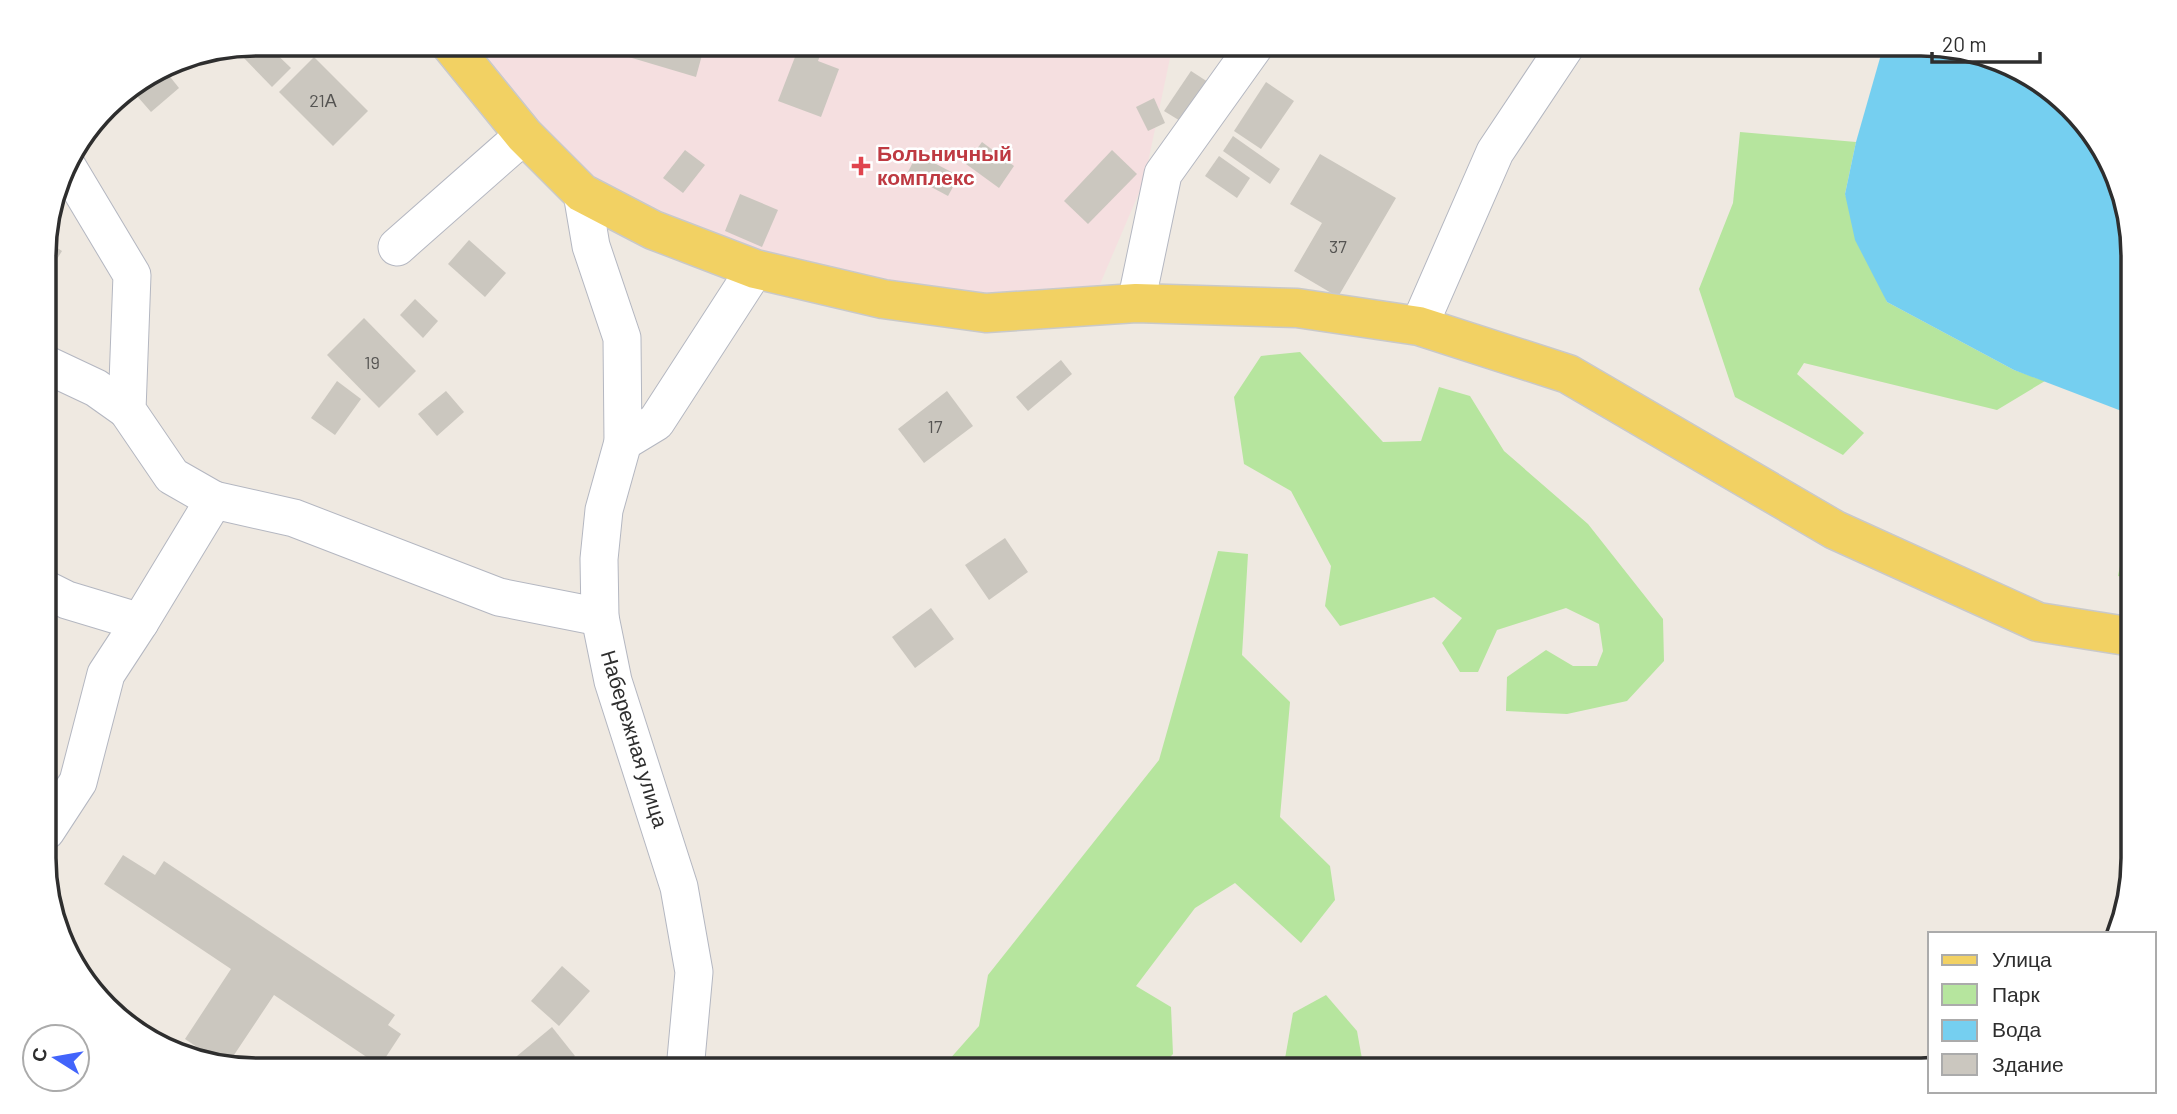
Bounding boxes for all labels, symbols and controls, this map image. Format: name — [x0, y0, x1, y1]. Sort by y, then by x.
scale bar — [1932, 21, 2040, 65]
text: 20 m — [1942, 31, 1987, 56]
house number: 21А — [309, 89, 337, 111]
place label: Больничный комплекс — [877, 140, 1012, 189]
marker: Больничный комплекс — [851, 156, 871, 176]
house number: 37 — [1329, 235, 1347, 257]
house number: 19 — [364, 351, 380, 373]
house number: 17 — [928, 415, 943, 437]
street label: Набережная улица — [597, 647, 674, 831]
legend — [1928, 932, 2156, 1093]
text: Улица — [1992, 946, 2052, 971]
text: Парк — [1992, 981, 2040, 1006]
text: Вода — [1992, 1016, 2041, 1041]
north arrow — [21, 1023, 91, 1093]
text: С — [26, 1045, 51, 1064]
text: Здание — [1992, 1051, 2064, 1076]

